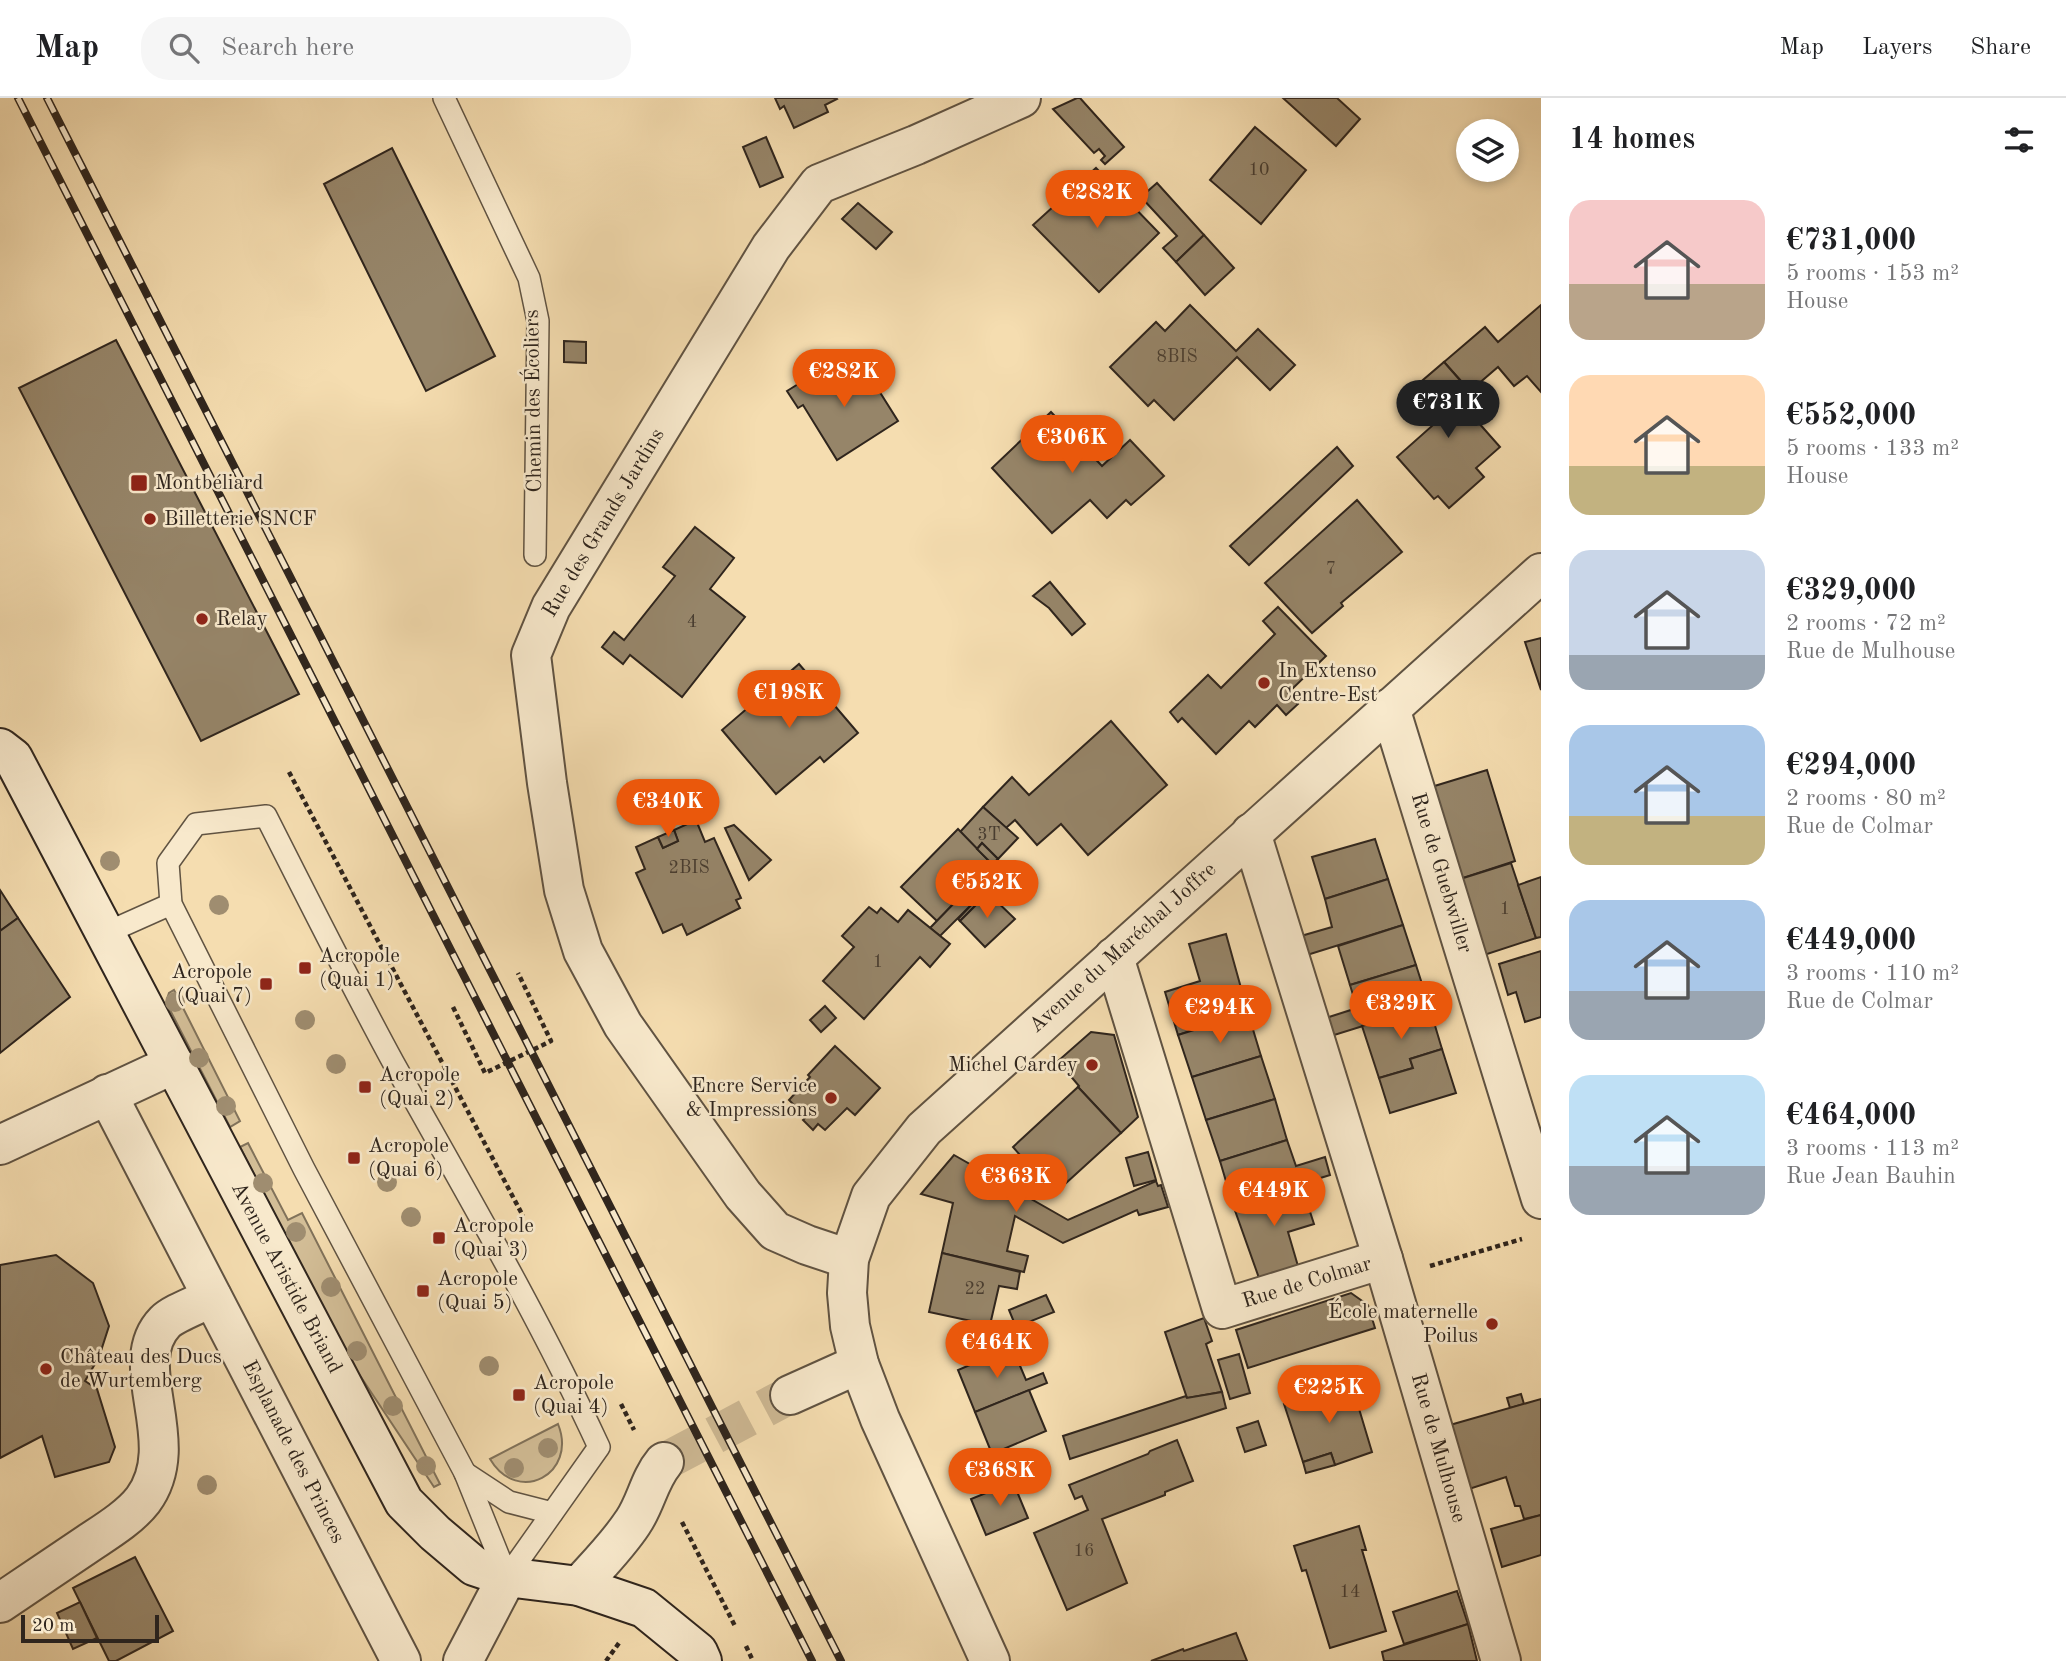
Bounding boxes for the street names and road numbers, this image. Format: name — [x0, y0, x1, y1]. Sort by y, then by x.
street label: Chemin des Écoliers — [518, 309, 546, 493]
street label: Rue des Grands Jardins — [539, 425, 669, 621]
street label: Rue de Guebwiller — [1407, 790, 1475, 956]
street label: Avenue du Maréchal Joffre — [1026, 859, 1220, 1037]
street label: Avenue Aristide Briand — [227, 1179, 345, 1377]
street label: Rue de Colmar — [1240, 1253, 1375, 1313]
street label: Esplanade des Princes — [238, 1357, 348, 1547]
street label: Rue de Mulhouse — [1407, 1371, 1469, 1525]

